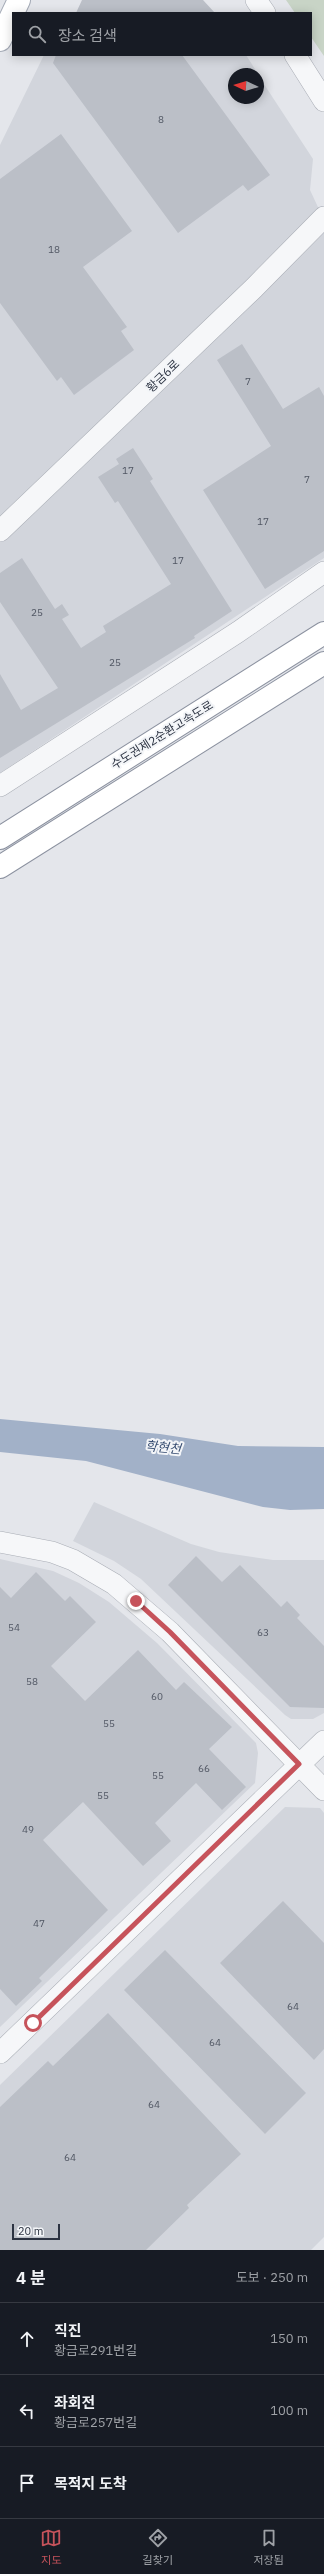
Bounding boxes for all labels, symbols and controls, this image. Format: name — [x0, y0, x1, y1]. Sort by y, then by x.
search box — [12, 12, 312, 56]
icon: search — [26, 23, 48, 45]
text: 장소 검색 — [58, 26, 117, 45]
north arrow — [228, 68, 264, 104]
house number: 8 — [158, 113, 164, 126]
house number: 18 — [48, 243, 60, 256]
street label: 황금6로 — [143, 356, 182, 395]
house number: 7 — [245, 375, 251, 388]
house number: 17 — [122, 464, 134, 477]
house number: 7 — [304, 473, 310, 486]
house number: 17 — [257, 515, 269, 528]
house number: 17 — [172, 554, 184, 567]
house number: 25 — [31, 606, 43, 619]
house number: 25 — [109, 656, 121, 669]
street label: 수도권제2순환고속도로 — [108, 697, 216, 772]
water label: 학현천 — [144, 1437, 183, 1458]
route end — [127, 1592, 145, 1610]
house number: 54 — [8, 1621, 20, 1634]
house number: 63 — [257, 1626, 269, 1639]
house number: 58 — [26, 1675, 38, 1688]
house number: 60 — [151, 1690, 163, 1703]
house number: 55 — [103, 1717, 115, 1730]
house number: 66 — [198, 1762, 210, 1775]
house number: 55 — [152, 1769, 164, 1782]
house number: 55 — [97, 1789, 109, 1802]
house number: 49 — [22, 1823, 34, 1836]
house number: 47 — [33, 1917, 45, 1930]
house number: 64 — [287, 2000, 299, 2013]
route start — [24, 2014, 42, 2032]
house number: 64 — [209, 2036, 221, 2049]
house number: 64 — [148, 2098, 160, 2111]
house number: 64 — [64, 2151, 76, 2164]
scale bar — [12, 2222, 60, 2241]
text: 20 m — [18, 2224, 43, 2238]
text: 4 분 — [16, 2267, 46, 2289]
text: 도보 · 250 m — [236, 2269, 308, 2286]
text: 직진 — [54, 2321, 82, 2340]
icon: ahead — [16, 2328, 38, 2350]
text: 150 m — [270, 2330, 308, 2347]
text: 황금로291번길 — [54, 2342, 137, 2359]
text: 좌회전 — [54, 2393, 95, 2412]
icon: left — [16, 2400, 38, 2422]
text: 100 m — [270, 2402, 308, 2419]
text: 황금로257번길 — [54, 2414, 137, 2431]
icon: arrive — [16, 2472, 38, 2494]
text: 목적지 도착 — [54, 2474, 127, 2493]
tab: 지도 — [40, 2527, 62, 2567]
tab: 길찾기 — [143, 2527, 173, 2567]
tab: 저장됨 — [253, 2527, 284, 2567]

